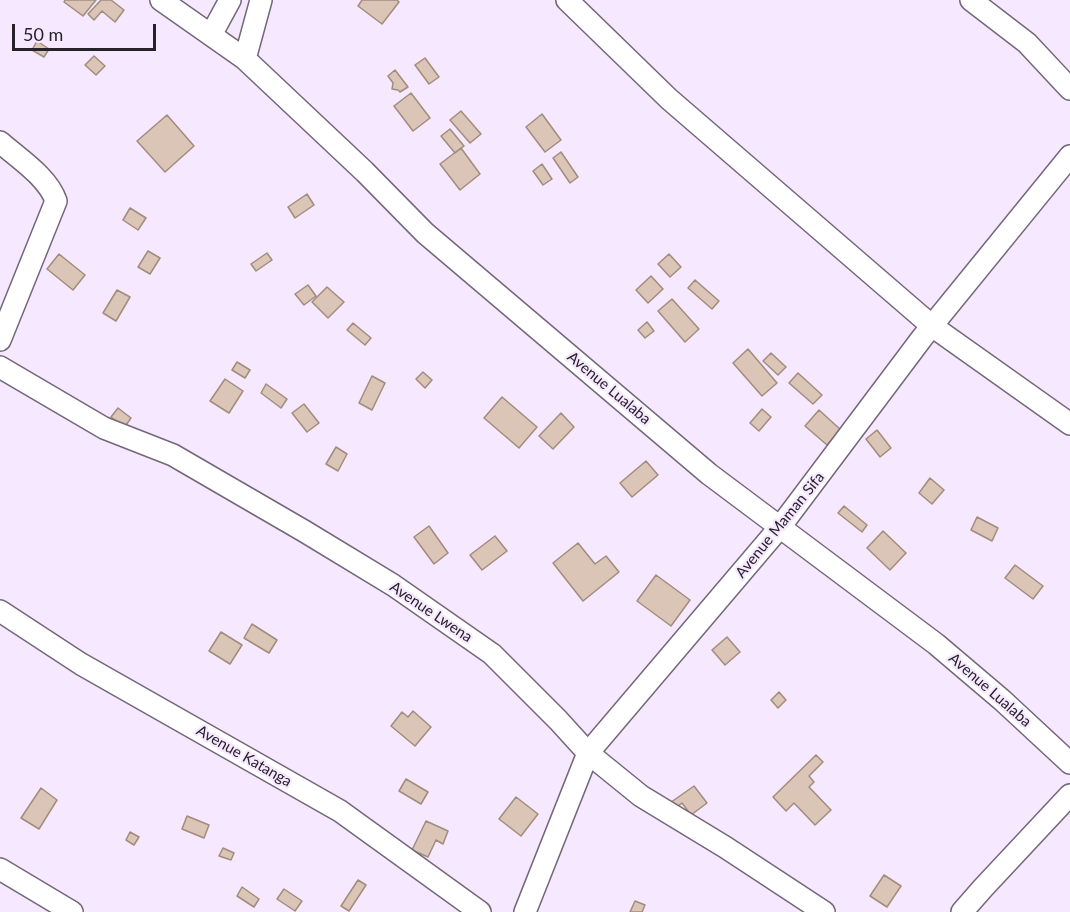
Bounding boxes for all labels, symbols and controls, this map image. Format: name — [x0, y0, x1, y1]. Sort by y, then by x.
scale bar — [15, 12, 159, 50]
text: 50 m — [23, 23, 63, 45]
street label: Avenue Lualaba — [564, 348, 654, 428]
street label: Avenue Maman Sifa — [732, 468, 828, 582]
street label: Avenue Lwena — [386, 578, 476, 646]
street label: Avenue Lualaba — [945, 649, 1035, 731]
street label: Avenue Katanga — [193, 721, 295, 791]

